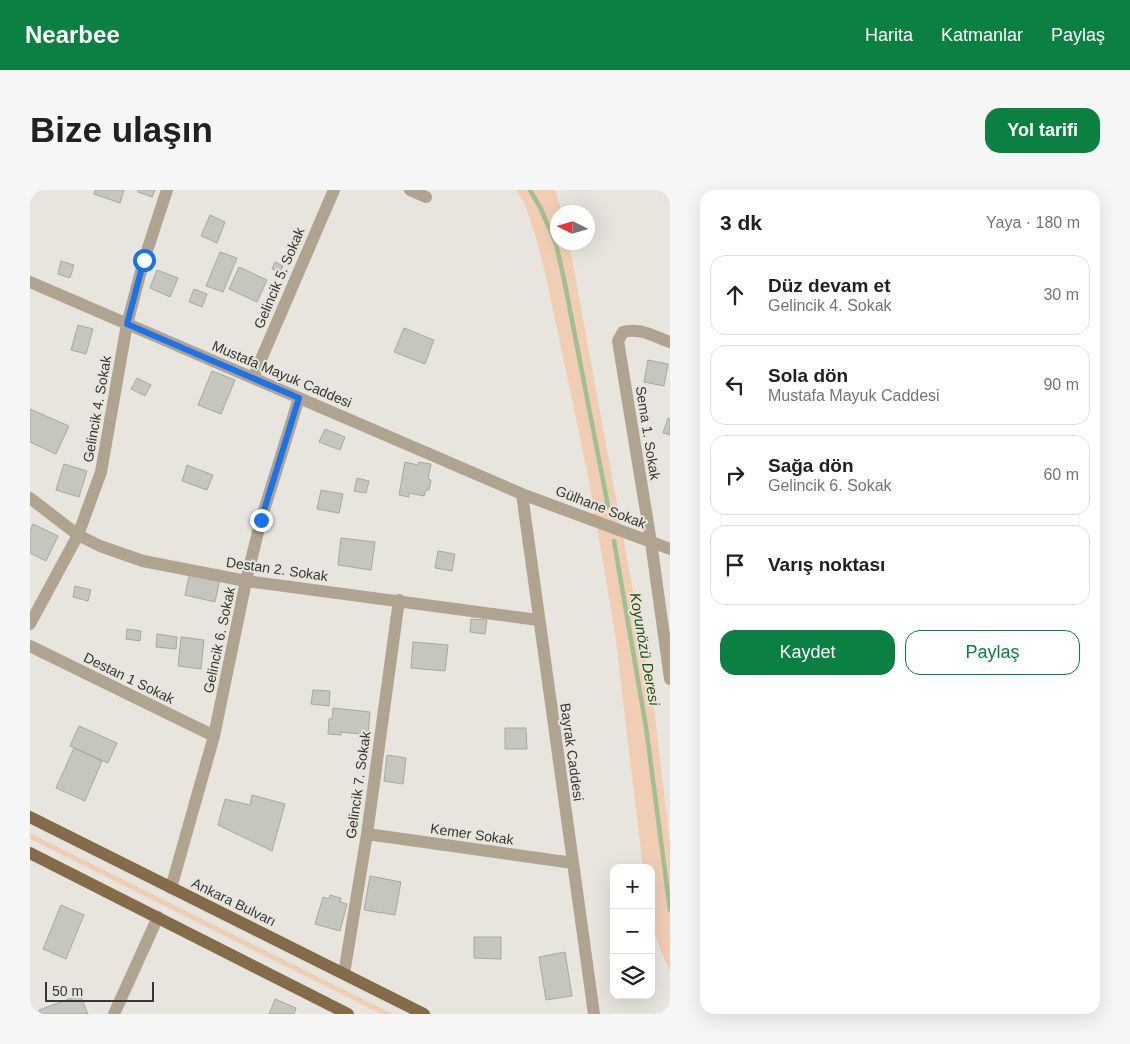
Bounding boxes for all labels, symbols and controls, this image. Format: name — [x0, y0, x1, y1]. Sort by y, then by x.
text: Nearbee — [25, 21, 120, 48]
text: Harita — [865, 25, 913, 45]
text: Katmanlar — [941, 25, 1023, 45]
text: Paylaş — [1051, 25, 1105, 45]
button: Yol tarifi — [985, 108, 1100, 153]
text: Bize ulaşın — [30, 110, 213, 149]
north arrow — [550, 205, 595, 250]
text: 3 dk — [720, 211, 762, 234]
text: Yaya · 180 m — [986, 214, 1080, 231]
street label: Gelincik 5. Sokak — [251, 224, 308, 331]
route start — [133, 249, 156, 272]
text: Düz devam et — [768, 275, 890, 296]
icon: ahead — [721, 281, 749, 309]
text: 30 m — [1043, 286, 1079, 303]
text: Gelincik 4. Sokak — [768, 297, 892, 314]
street label: Mustafa Mayuk Caddesi — [210, 337, 354, 411]
street label: Gelincik 4. Sokak — [80, 353, 114, 464]
text: Sola dön — [768, 365, 848, 386]
icon: left — [721, 371, 749, 399]
text: 90 m — [1043, 376, 1079, 393]
street label: Sema 1. Sokak — [633, 385, 663, 482]
text: Mustafa Mayuk Caddesi — [768, 387, 940, 404]
text: Sağa dön — [768, 455, 854, 476]
icon: right — [721, 461, 749, 489]
text: 60 m — [1043, 466, 1079, 483]
text: Gelincik 6. Sokak — [768, 477, 892, 494]
street label: Gülhane Sokak — [553, 482, 649, 532]
route end — [250, 509, 273, 532]
icon: arrive — [721, 551, 749, 579]
street label: Destan 2. Sokak — [225, 554, 330, 584]
text: Varış noktası — [768, 554, 885, 575]
street label: Gelincik 6. Sokak — [200, 584, 238, 695]
water label: Koyunözü Deresi — [627, 591, 663, 707]
button: Kaydet — [720, 630, 895, 675]
button: Paylaş — [905, 630, 1080, 675]
street label: Destan 1 Sokak — [81, 649, 178, 707]
street label: Bayrak Caddesi — [557, 702, 587, 802]
street label: Gelincik 7. Sokak — [343, 729, 374, 840]
street label: Kemer Sokak — [429, 820, 516, 848]
map controls — [610, 864, 655, 999]
button: + — [610, 864, 655, 909]
street label: Ankara Bulvarı — [189, 875, 279, 929]
button: − — [610, 909, 655, 954]
button: layers — [610, 954, 655, 999]
scale bar — [45, 979, 154, 1002]
text: 50 m — [52, 983, 83, 999]

